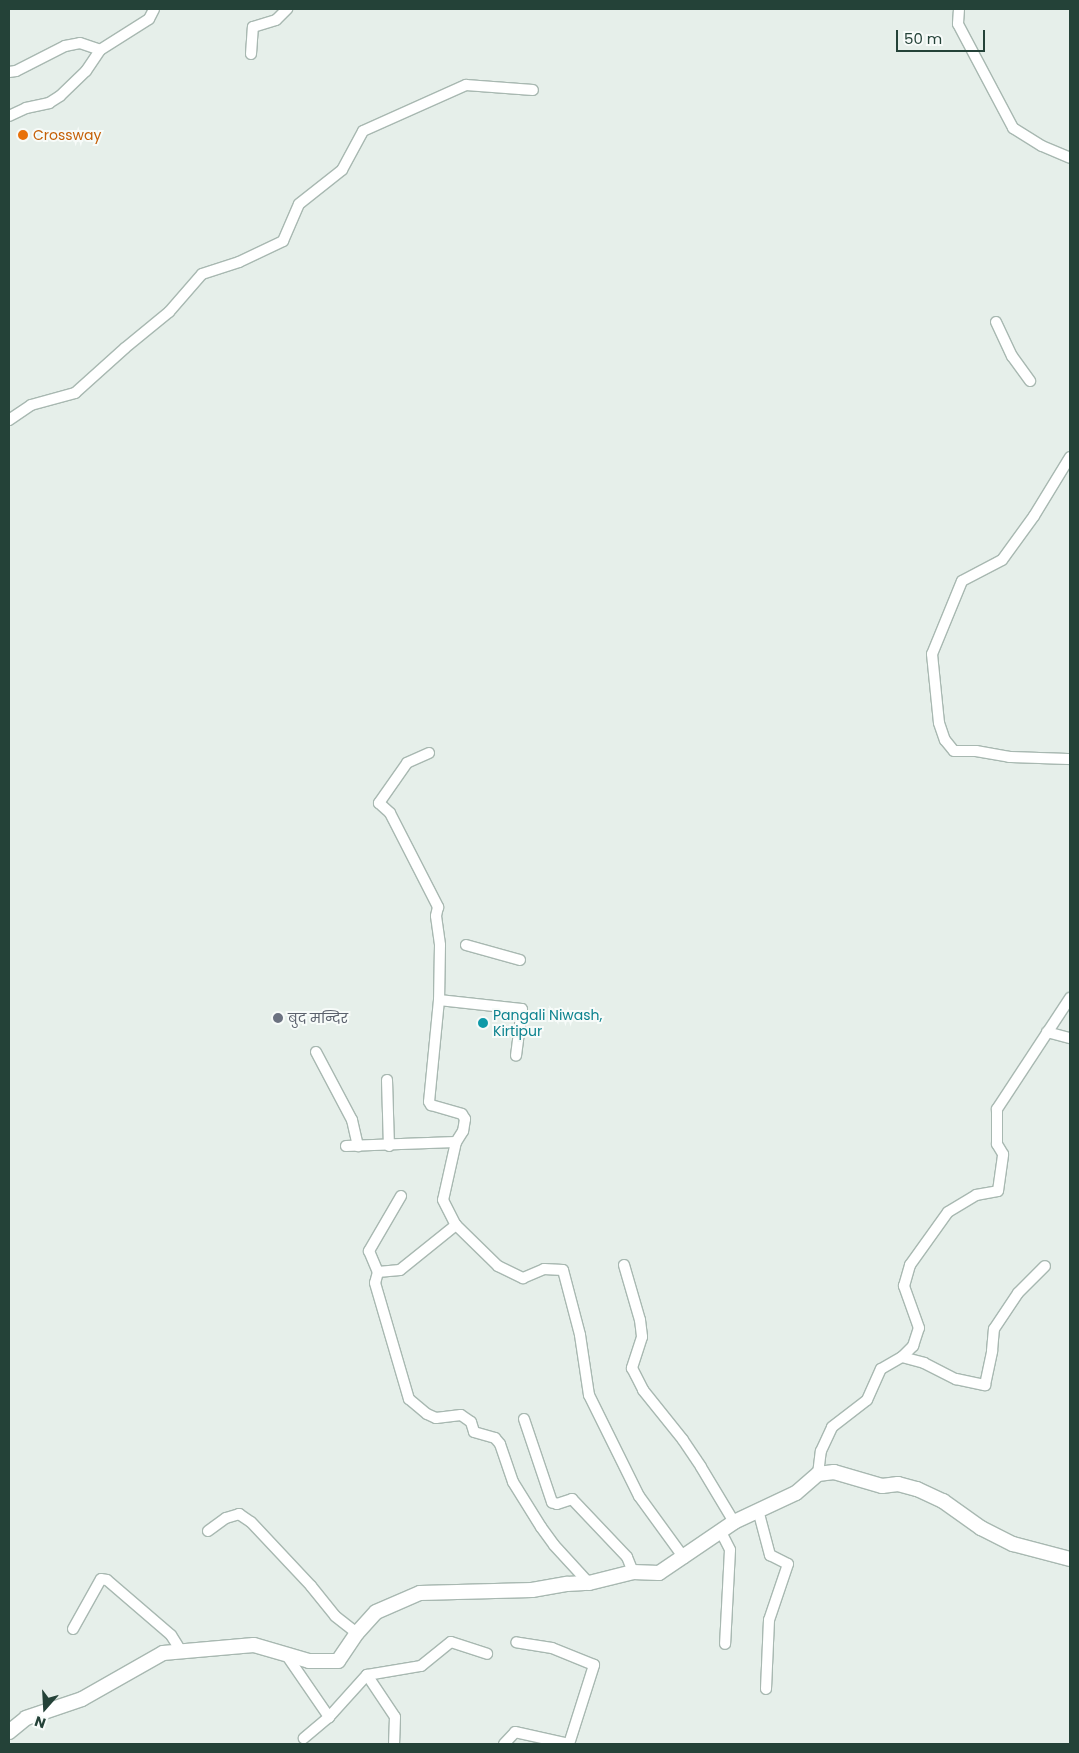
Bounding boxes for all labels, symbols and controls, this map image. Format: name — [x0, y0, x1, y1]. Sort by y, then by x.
scale bar — [899, 20, 988, 52]
text: 50 m — [904, 28, 942, 49]
place label: Crossway — [33, 127, 101, 143]
marker: Crossway — [17, 129, 29, 141]
place label: Pangali Niwash, Kirtipur — [493, 1007, 602, 1040]
place label: बुद मन्दिर — [288, 1010, 348, 1026]
marker: बुद मन्दिर — [272, 1012, 284, 1024]
marker: Pangali Niwash, Kirtipur — [477, 1017, 489, 1029]
north arrow — [20, 1683, 70, 1733]
text: N — [32, 1711, 48, 1733]

